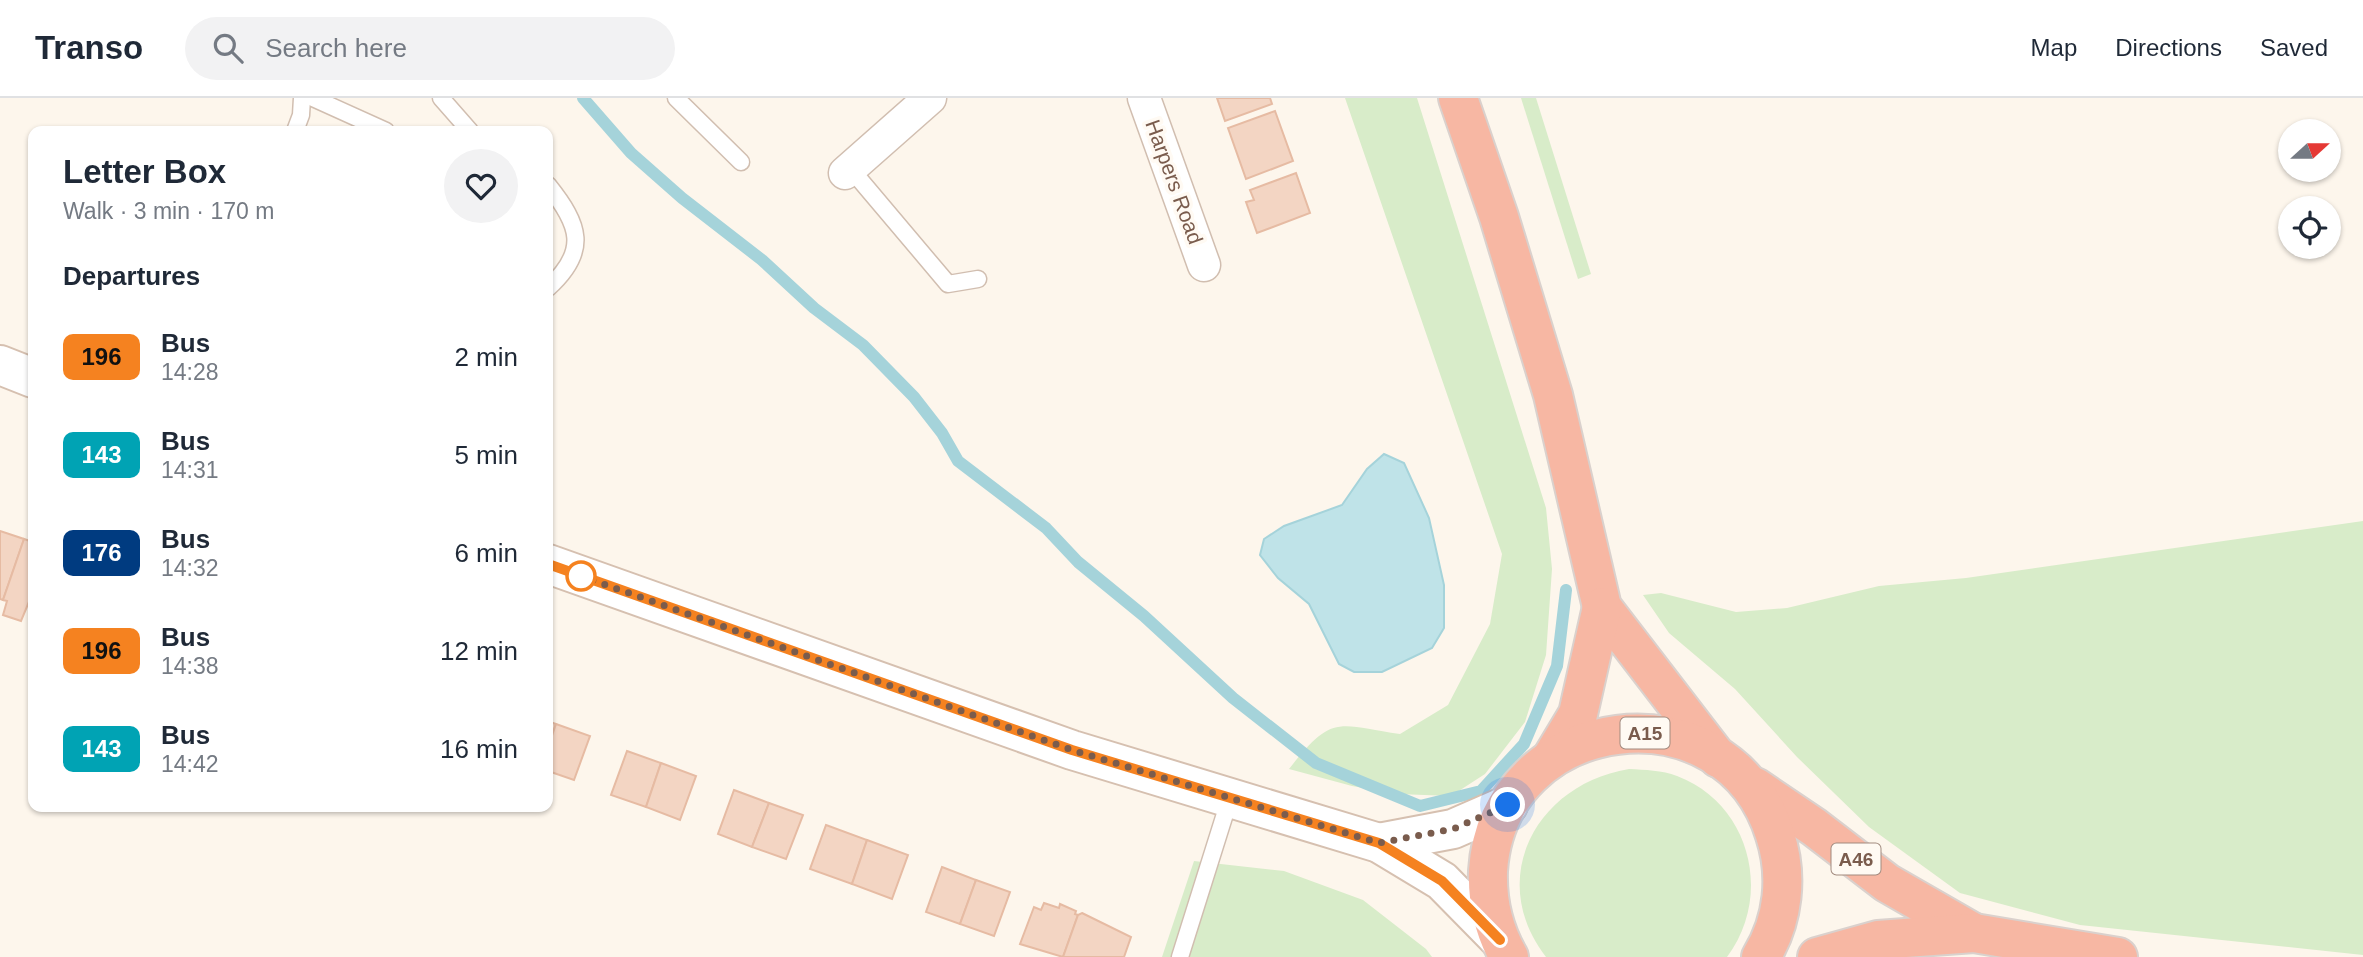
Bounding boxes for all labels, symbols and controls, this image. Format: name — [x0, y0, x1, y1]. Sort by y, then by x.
search box — [185, 17, 675, 80]
text: Transo — [35, 29, 143, 66]
icon: search — [209, 29, 247, 67]
text: Search here — [265, 33, 407, 63]
text: Map — [2031, 34, 2077, 61]
text: Directions — [2115, 34, 2222, 61]
text: Saved — [2260, 34, 2328, 61]
street label: Harpers Road — [1141, 116, 1208, 247]
north arrow — [2278, 119, 2342, 182]
map controls — [2278, 119, 2341, 259]
button: heart — [444, 149, 518, 223]
text: Letter Box — [63, 153, 226, 190]
button: locate — [2278, 196, 2341, 259]
text: Walk · 3 min · 170 m — [63, 198, 274, 224]
text: Departures — [63, 261, 200, 291]
text: Bus — [161, 328, 210, 358]
text: 2 min — [454, 342, 518, 372]
text: 196 — [81, 343, 122, 370]
text: 14:28 — [161, 359, 219, 385]
text: Bus — [161, 426, 210, 456]
text: 5 min — [454, 440, 518, 470]
text: 143 — [81, 441, 122, 468]
text: 14:31 — [161, 457, 219, 483]
text: Bus — [161, 524, 210, 554]
text: 6 min — [454, 538, 518, 568]
text: 176 — [81, 539, 122, 566]
text: 14:32 — [161, 555, 219, 581]
unlabelled marker — [566, 561, 596, 591]
text: Bus — [161, 622, 210, 652]
text: 12 min — [440, 636, 518, 666]
text: 196 — [81, 637, 122, 664]
text: 14:38 — [161, 653, 219, 679]
road number: A15 — [1620, 718, 1670, 748]
text: Bus — [161, 720, 210, 750]
text: 16 min — [440, 734, 518, 764]
text: 143 — [81, 735, 122, 762]
text: 14:42 — [161, 751, 219, 777]
your location — [1490, 787, 1525, 822]
road number: A46 — [1832, 844, 1881, 874]

